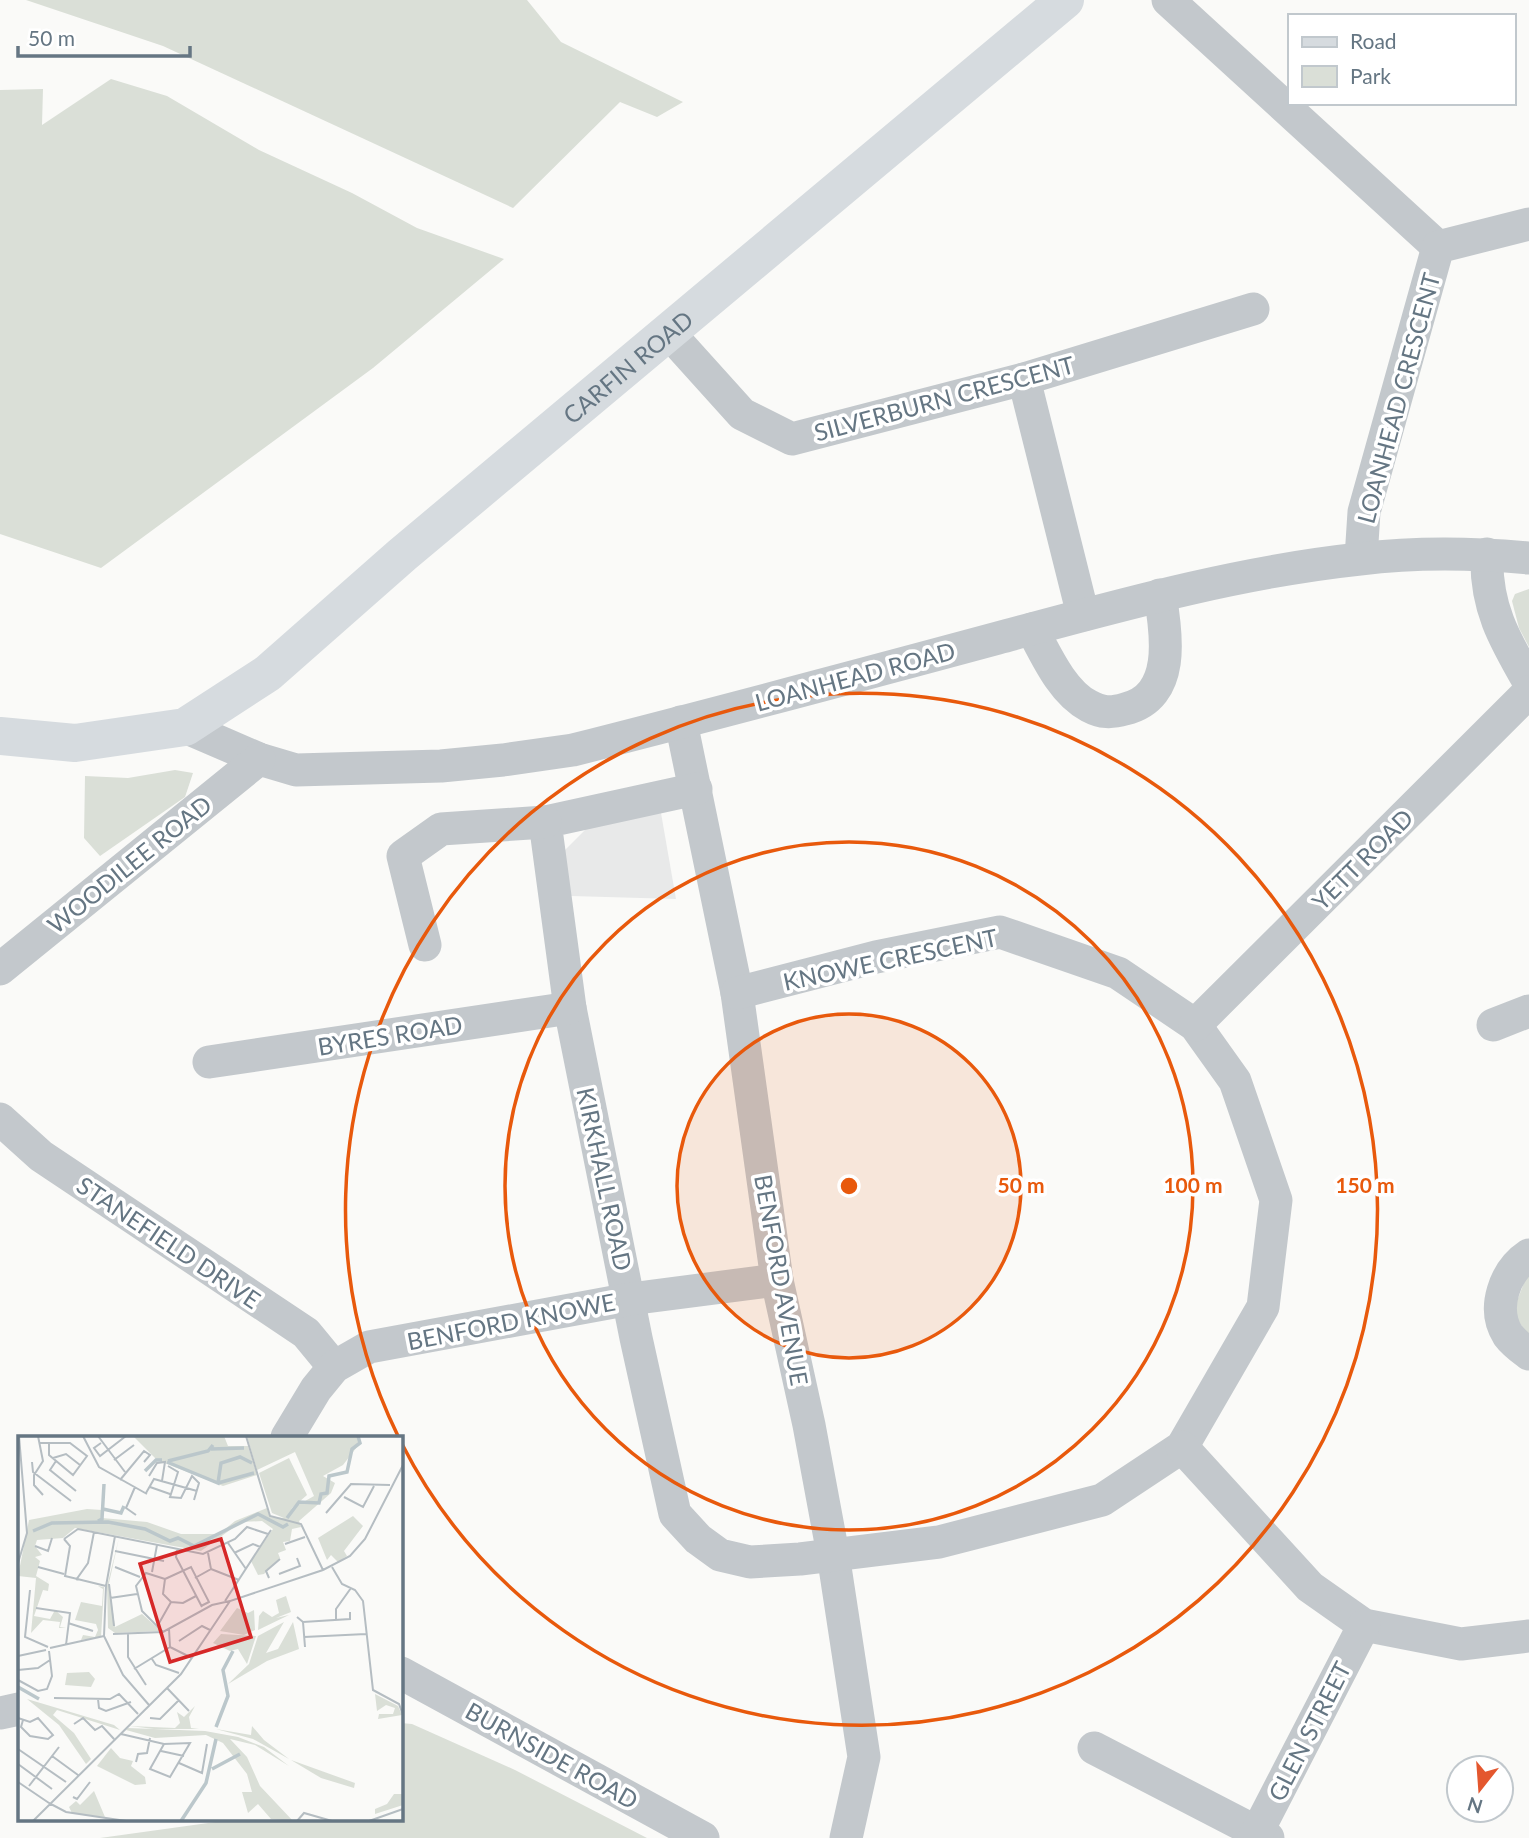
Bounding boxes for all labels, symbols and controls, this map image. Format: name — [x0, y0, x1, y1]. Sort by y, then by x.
scale bar — [18, 14, 189, 58]
legend — [1288, 14, 1515, 105]
text: 50 m — [28, 25, 75, 50]
text: Road — [1350, 28, 1397, 53]
text: Park — [1350, 63, 1391, 88]
street label: LOANHEAD CRESCENT — [1351, 270, 1445, 526]
street label: CARFIN ROAD — [557, 304, 698, 429]
street label: SILVERBURN CRESCENT — [811, 349, 1077, 447]
street label: LOANHEAD ROAD — [752, 635, 958, 717]
street label: WOODILEE ROAD — [41, 789, 217, 939]
street label: YETT ROAD — [1306, 803, 1418, 915]
street label: KNOWE CRESCENT — [780, 922, 1000, 996]
street label: BYRES ROAD — [316, 1009, 464, 1061]
street label: KIRKHALL ROAD — [571, 1085, 639, 1273]
street label: STANEFIELD DRIVE — [72, 1170, 266, 1314]
street label: BENFORD AVENUE — [749, 1172, 815, 1388]
text: 50 m — [997, 1172, 1045, 1197]
text: 100 m — [1163, 1172, 1223, 1197]
text: 150 m — [1335, 1172, 1395, 1197]
centre of rings — [837, 1174, 861, 1198]
street label: BENFORD KNOWE — [404, 1287, 618, 1355]
inset map — [18, 1436, 402, 1820]
street label: GLEN STREET — [1262, 1657, 1356, 1805]
street label: BURNSIDE ROAD — [461, 1696, 643, 1814]
north arrow — [1445, 1754, 1515, 1824]
text: N — [1465, 1793, 1485, 1819]

